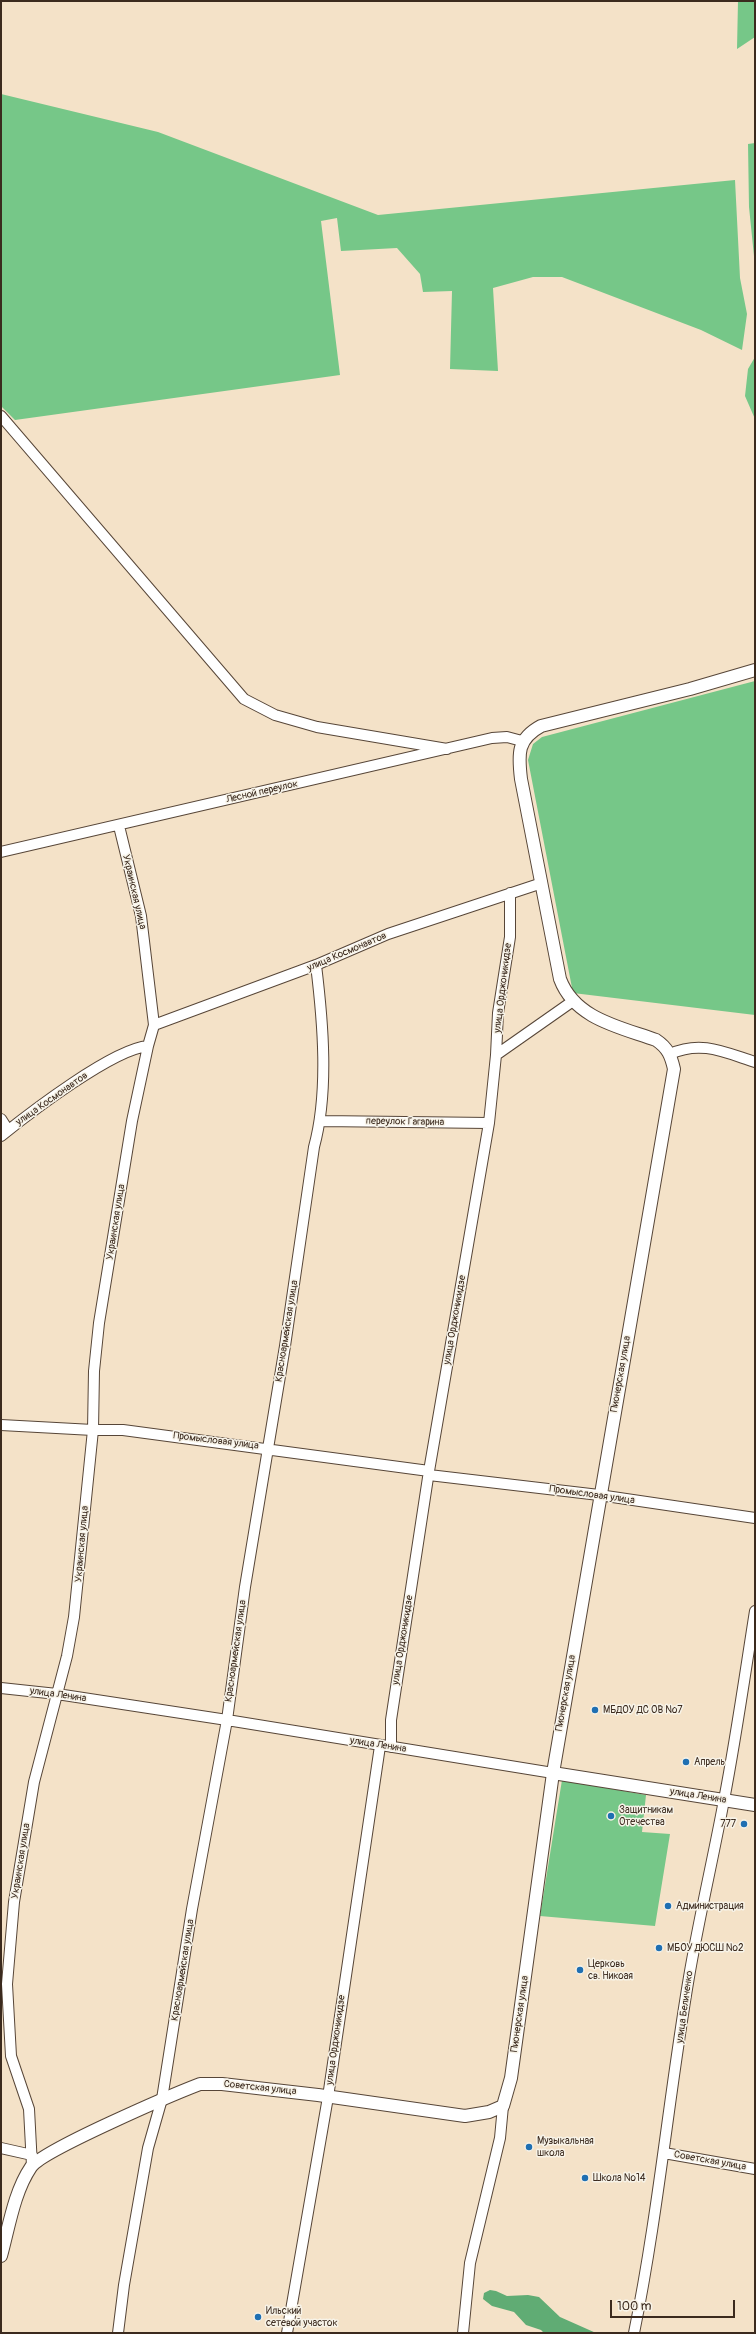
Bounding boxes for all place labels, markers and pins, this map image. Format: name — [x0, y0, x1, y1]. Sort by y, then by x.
place label: МБДОУ ДС ОВ №7 — [603, 1704, 683, 1716]
marker: МБДОУ ДС ОВ №7 — [590, 1705, 600, 1715]
place label: Апрель — [694, 1756, 725, 1768]
marker: Апрель — [681, 1757, 691, 1767]
place label: Защитникам Отечества — [619, 1804, 673, 1828]
marker: Защитникам Отечества — [606, 1811, 616, 1821]
place label: 777 — [720, 1818, 736, 1830]
marker: 777 — [739, 1819, 749, 1829]
place label: Администрация — [676, 1900, 744, 1912]
marker: Администрация — [663, 1901, 673, 1911]
place label: МБОУ ДЮСШ №2 — [667, 1942, 744, 1954]
marker: МБОУ ДЮСШ №2 — [654, 1943, 664, 1953]
place label: Церковь св. Никоая — [588, 1958, 633, 1982]
marker: Церковь св. Никоая — [575, 1965, 585, 1975]
place label: Музыкальная школа — [537, 2135, 594, 2158]
marker: Музыкальная школа — [524, 2142, 534, 2152]
place label: Школа №14 — [593, 2172, 646, 2184]
marker: Школа №14 — [580, 2173, 590, 2183]
place label: Ильский сетевой участок — [266, 2305, 338, 2328]
marker: Ильский сетевой участок — [253, 2312, 263, 2322]

